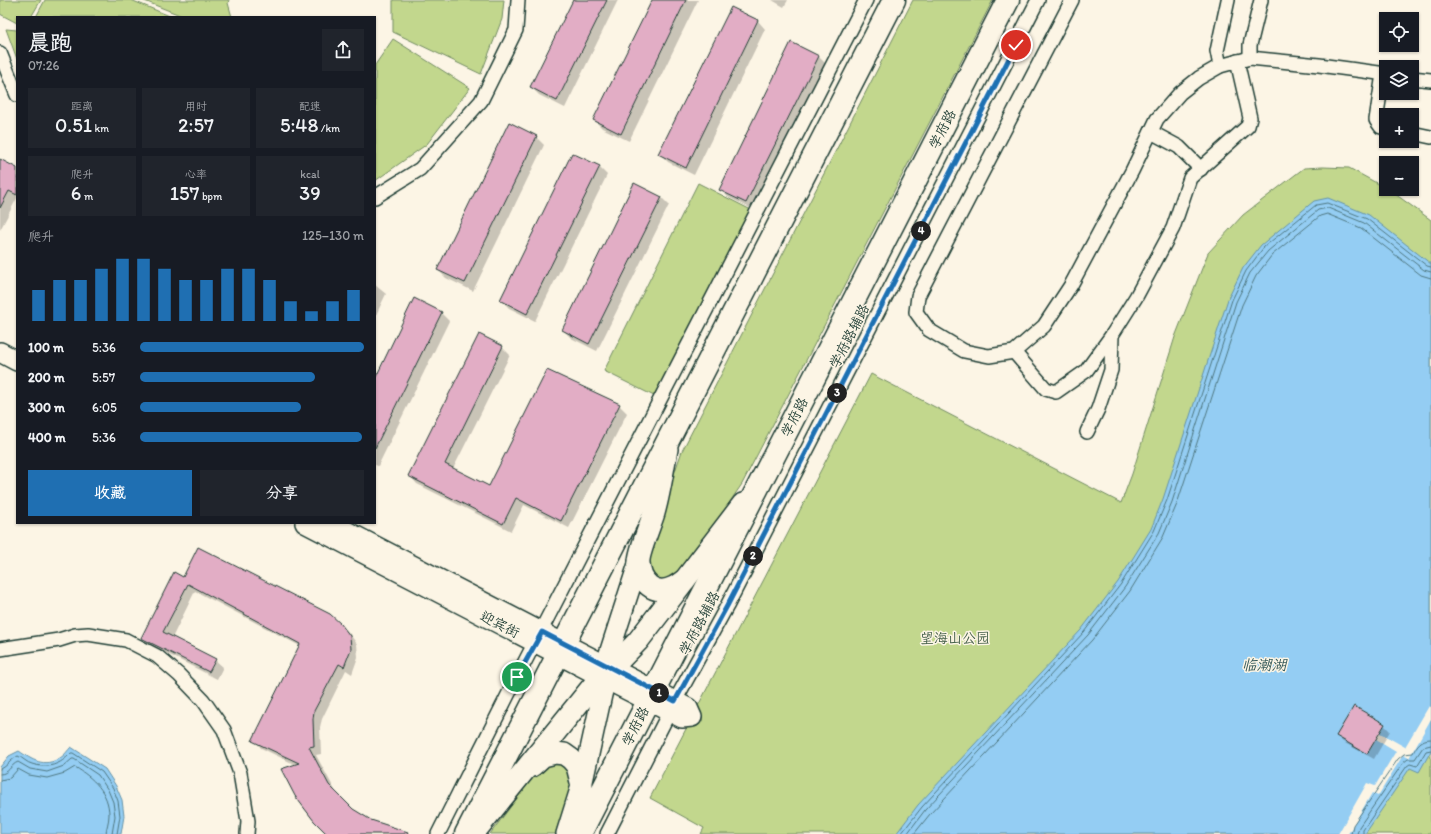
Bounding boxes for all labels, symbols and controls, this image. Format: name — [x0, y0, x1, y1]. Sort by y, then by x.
map controls — [1379, 12, 1419, 196]
button: locate — [1379, 12, 1419, 52]
pin — [999, 28, 1033, 62]
text: 晨跑 — [28, 29, 72, 56]
button: share — [322, 29, 364, 71]
icon: check — [1005, 34, 1027, 56]
text: 07:26 — [28, 58, 59, 73]
button: layers — [1379, 60, 1419, 100]
text: 距离 — [71, 100, 93, 113]
text: 用时 — [185, 100, 207, 113]
text: 配速 — [299, 100, 321, 113]
street label: 学府路 — [925, 107, 960, 152]
button: + — [1379, 108, 1419, 148]
text: 0.51 — [55, 113, 92, 137]
text: 2:57 — [178, 113, 214, 137]
text: 5:48 — [280, 113, 318, 137]
text: km — [92, 122, 109, 135]
text: /km — [318, 122, 340, 135]
button: − — [1379, 156, 1419, 196]
text: 爬升 — [71, 168, 93, 181]
text: 心率 — [185, 168, 207, 181]
text: kcal — [300, 168, 320, 181]
text: 6 — [71, 181, 81, 205]
text: 157 — [170, 181, 199, 205]
text: 39 — [299, 181, 321, 205]
text: m — [81, 190, 93, 203]
text: bpm — [199, 190, 222, 203]
pin: 4 — [911, 221, 931, 241]
text: 4 — [918, 224, 924, 237]
text: 125–130 m — [302, 228, 364, 243]
text: 爬升 — [28, 229, 54, 244]
street label: 学府路辅路 — [826, 301, 873, 371]
text: 100 m — [28, 340, 64, 355]
text: 5:36 — [92, 340, 116, 355]
text: 200 m — [28, 370, 65, 385]
text: 5:57 — [92, 370, 115, 385]
pin: 3 — [827, 383, 847, 403]
text: 3 — [834, 386, 840, 399]
street label: 学府路 — [777, 395, 812, 440]
text: 300 m — [28, 400, 65, 415]
text: 6:05 — [92, 400, 117, 415]
text: 400 m — [28, 430, 66, 445]
text: 5:36 — [92, 430, 116, 445]
button: 收藏 — [28, 470, 192, 516]
button: 分享 — [200, 470, 364, 516]
pin: 2 — [743, 546, 763, 566]
text: 2 — [750, 549, 756, 562]
street label: 学府路辅路 — [676, 588, 723, 658]
street label: 迎宾街 — [477, 607, 522, 642]
park label: 望海山公园 — [920, 630, 990, 647]
water label: 临潮湖 — [1241, 656, 1288, 674]
pin — [500, 660, 534, 694]
icon: arrive — [506, 666, 528, 688]
pin: 1 — [649, 683, 669, 703]
text: 1 — [656, 686, 662, 699]
street label: 学府路 — [618, 704, 653, 749]

